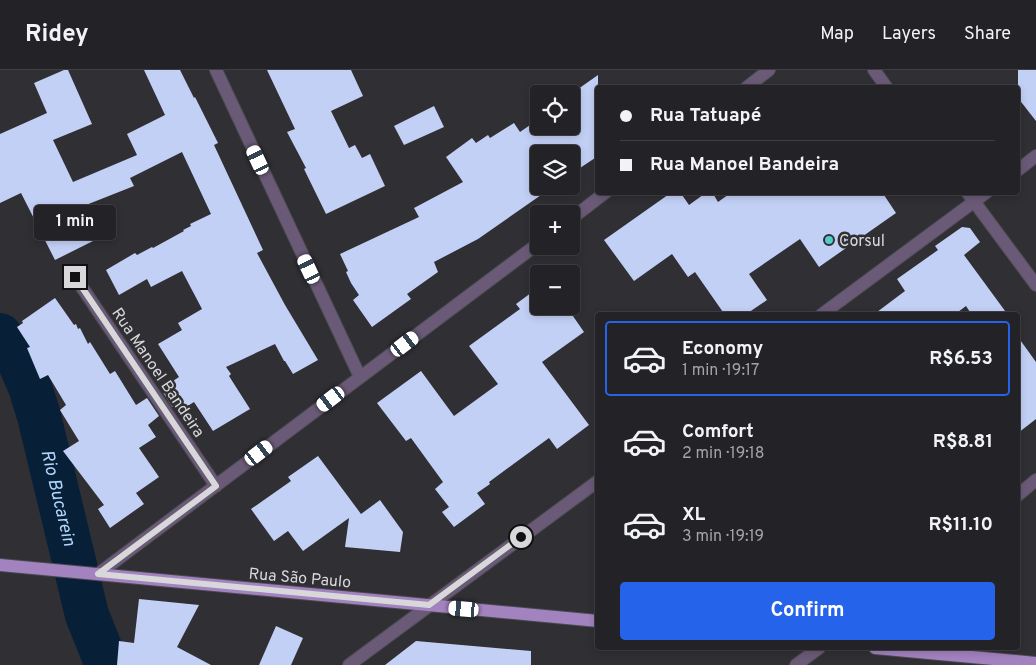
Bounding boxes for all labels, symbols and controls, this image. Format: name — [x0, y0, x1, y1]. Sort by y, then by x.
text: Ridey — [25, 20, 89, 50]
text: Map — [820, 23, 854, 46]
text: Layers — [882, 23, 936, 46]
text: Share — [964, 23, 1011, 46]
map controls — [530, 85, 580, 315]
button: locate — [530, 85, 580, 135]
text: Rua Tatuapé — [650, 104, 761, 128]
car — [244, 143, 271, 177]
button: layers — [530, 145, 580, 195]
text: Rua Manoel Bandeira — [650, 153, 839, 177]
callout: 1 min — [34, 204, 116, 240]
button: + — [530, 205, 580, 255]
text: 1 min — [56, 212, 94, 232]
place label: Corsul — [839, 232, 885, 252]
marker: Corsul — [823, 234, 835, 246]
car — [295, 252, 322, 286]
button: − — [530, 265, 580, 315]
route end — [64, 266, 86, 288]
street label: Rua Manoel Bandeira — [106, 304, 208, 442]
car — [388, 329, 421, 359]
icon: car — [622, 336, 667, 381]
text: Economy — [682, 337, 763, 361]
text: R$6.53 — [929, 347, 993, 371]
text: 1 min · 19:17 — [682, 361, 759, 381]
car — [314, 384, 347, 414]
icon: car — [622, 419, 667, 464]
text: Comfort — [682, 420, 754, 444]
text: R$8.81 — [933, 430, 993, 454]
car — [242, 438, 275, 468]
text: 2 min · 19:18 — [682, 444, 765, 464]
water label: Rio Bucarein — [35, 448, 80, 549]
icon: car — [622, 502, 667, 547]
text: XL — [682, 503, 705, 527]
text: R$11.10 — [928, 513, 993, 537]
route start — [510, 526, 532, 548]
text: 3 min · 19:19 — [682, 527, 764, 547]
street label: Rua São Paulo — [248, 565, 352, 593]
button: Confirm — [620, 582, 995, 640]
car — [448, 600, 479, 618]

